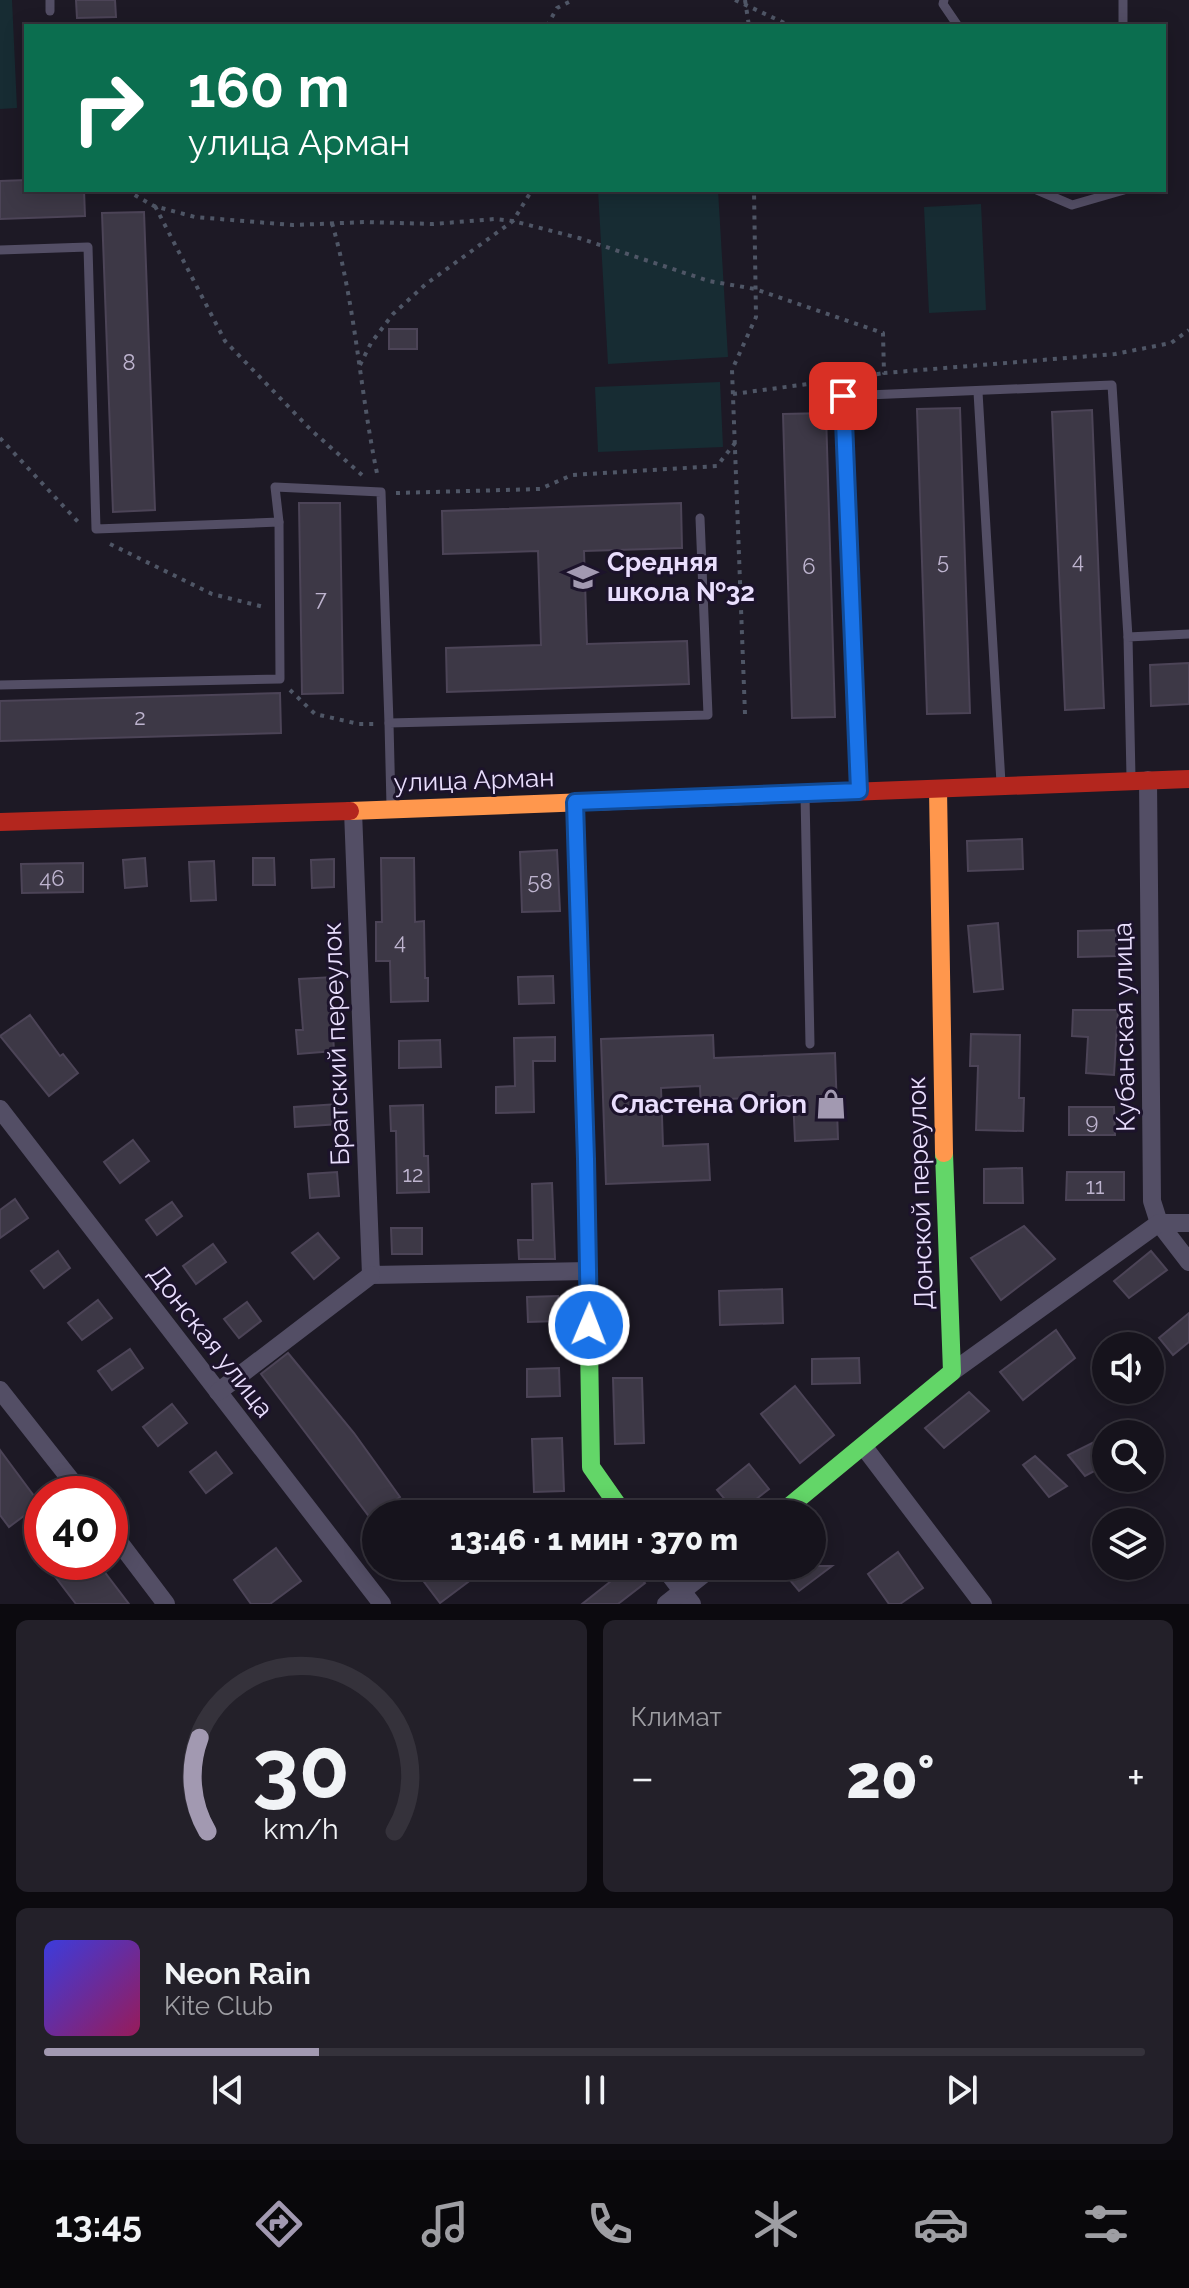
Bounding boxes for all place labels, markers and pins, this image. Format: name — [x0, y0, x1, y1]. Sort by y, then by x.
pin — [809, 362, 877, 430]
place label: Средняя школа №32 — [607, 547, 755, 607]
school or university icon: Средняя школа №32 — [566, 560, 600, 594]
shop icon: Сластена Orion — [814, 1087, 848, 1121]
place label: Сластена Orion — [611, 1089, 807, 1119]

